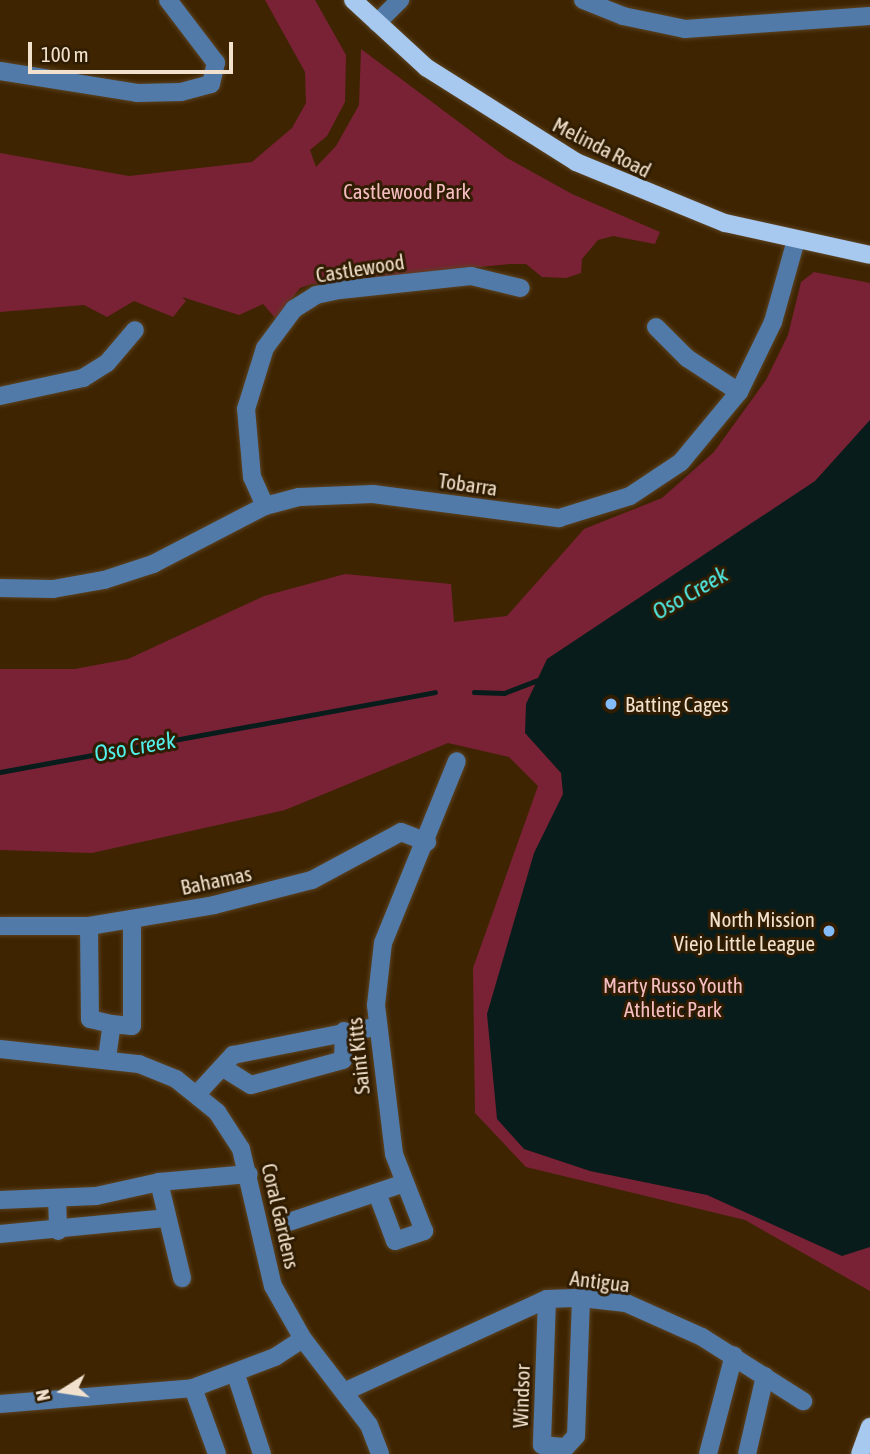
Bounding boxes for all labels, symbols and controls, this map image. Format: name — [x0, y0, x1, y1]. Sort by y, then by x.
scale bar — [32, 28, 236, 72]
text: 100 m — [41, 42, 89, 66]
street label: Melinda Road — [549, 112, 655, 182]
park label: Castlewood Park — [343, 178, 471, 204]
street label: Castlewood — [314, 249, 406, 287]
street label: Tobarra — [437, 467, 499, 501]
water label: Oso Creek — [647, 560, 733, 626]
place label: Batting Cages — [625, 691, 729, 717]
marker: Batting Cages — [603, 696, 619, 712]
water label: Oso Creek — [92, 726, 178, 768]
street label: Bahamas — [178, 860, 254, 900]
place label: North Mission Viejo Little League — [674, 906, 815, 956]
marker: North Mission Viejo Little League — [821, 923, 837, 939]
park label: Marty Russo Youth Athletic Park — [603, 972, 743, 1022]
street label: Saint Kitts — [341, 1016, 375, 1096]
street label: Coral Gardens — [257, 1161, 305, 1271]
street label: Antigua — [569, 1265, 631, 1297]
north arrow — [28, 1356, 98, 1426]
street label: Windsor — [507, 1364, 535, 1428]
text: N — [31, 1388, 54, 1403]

